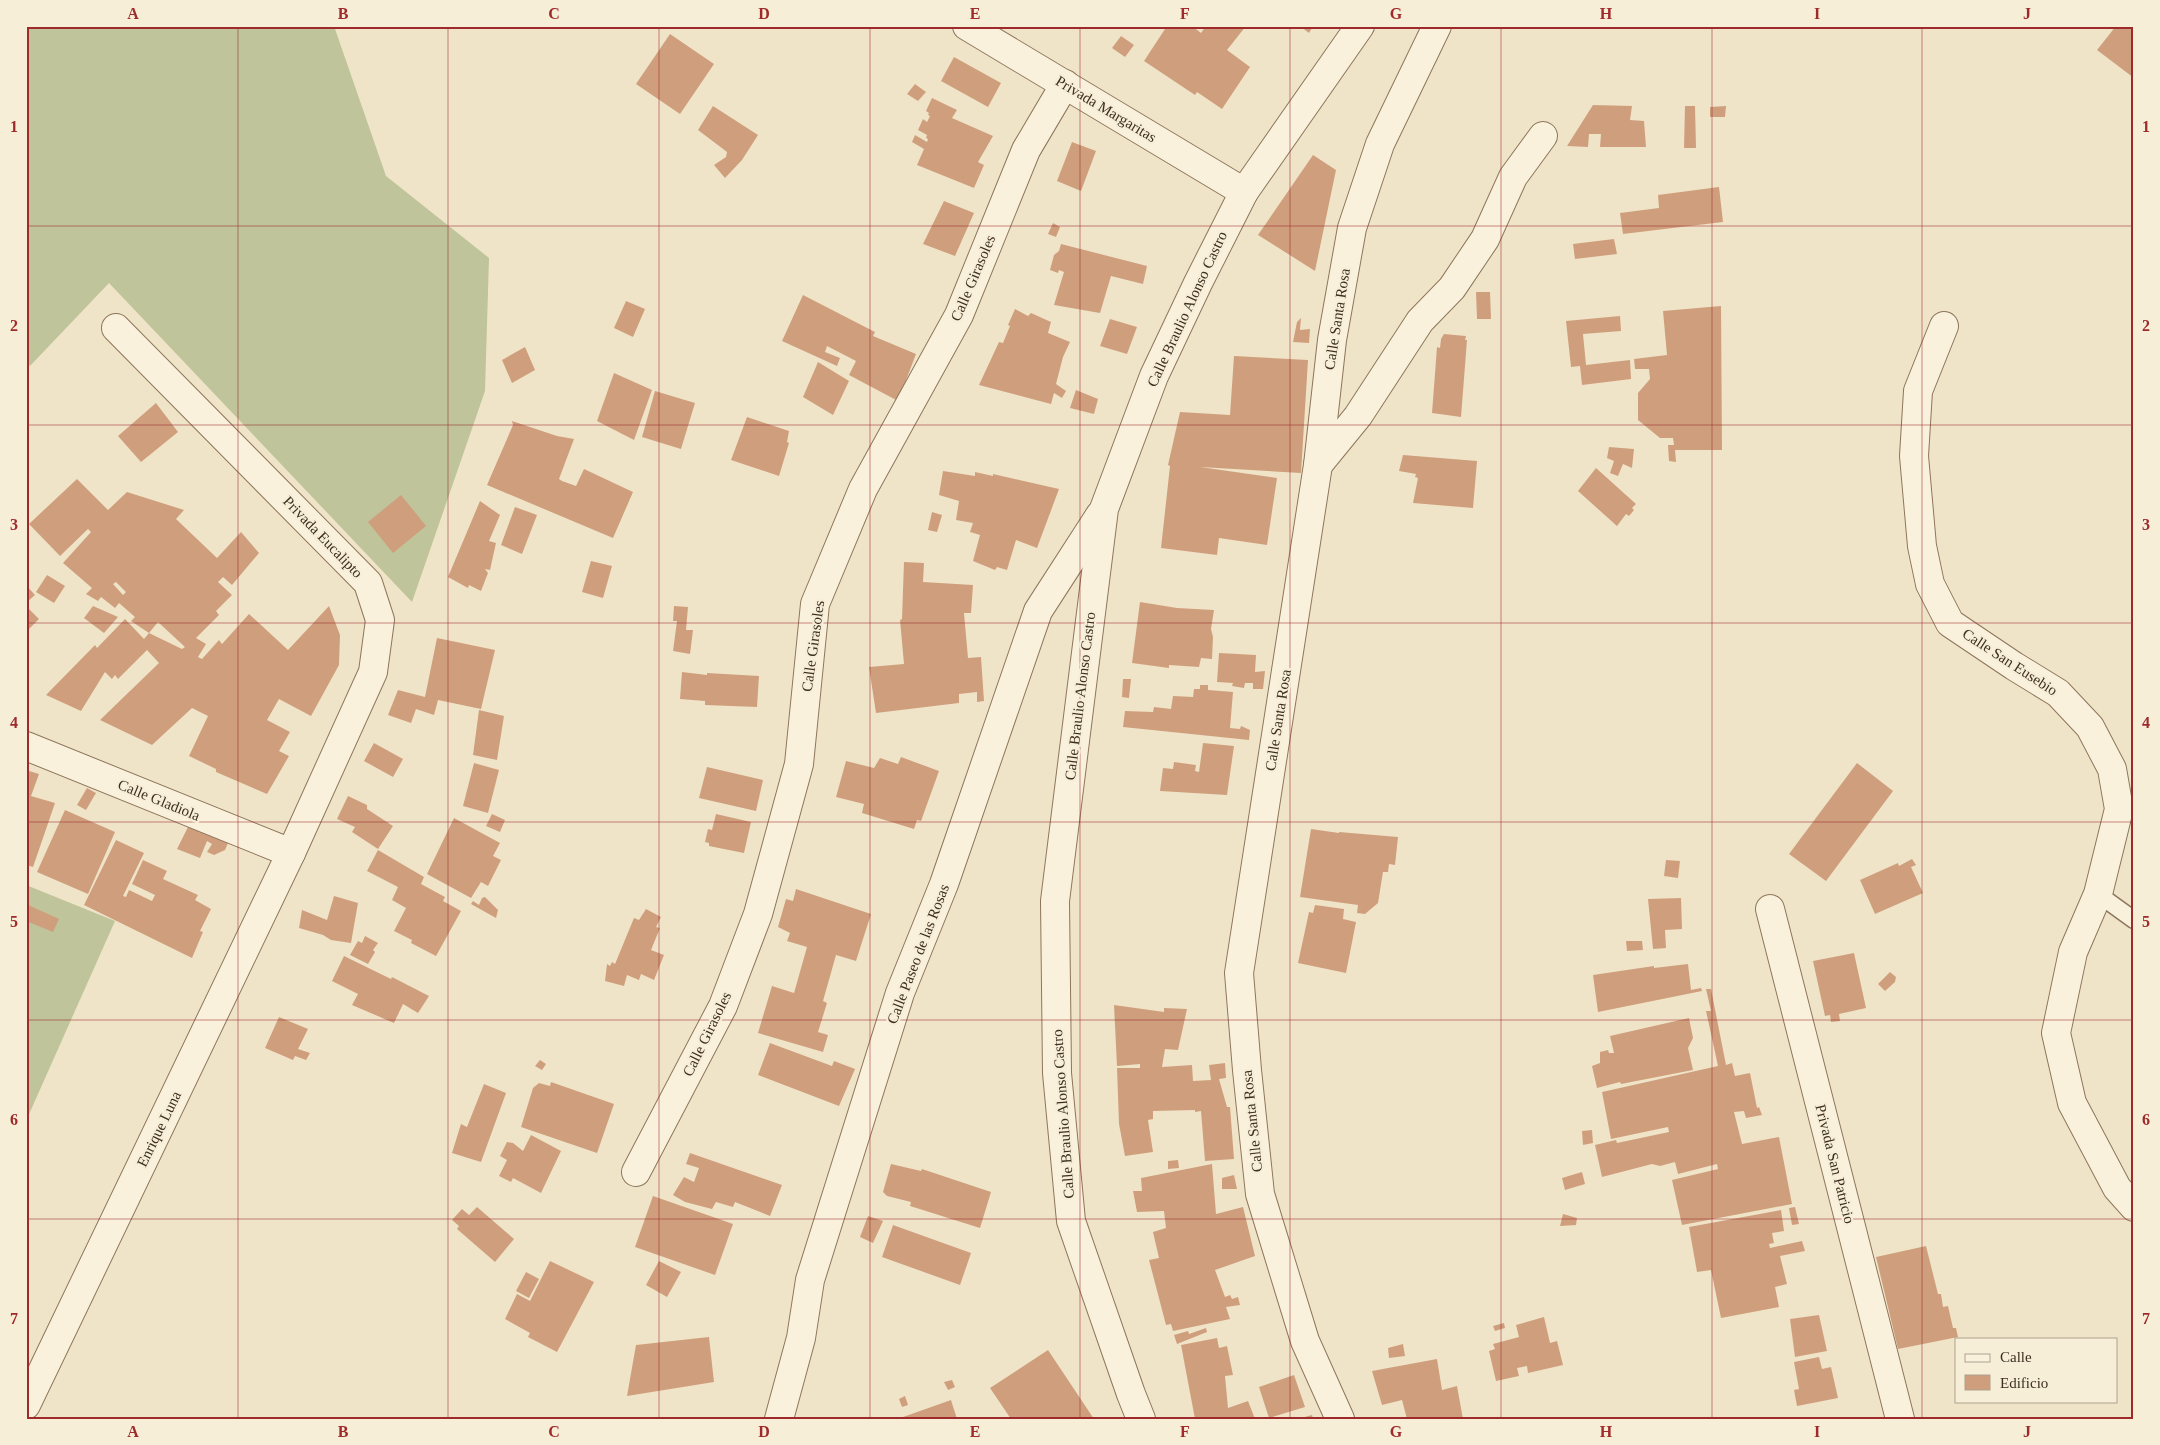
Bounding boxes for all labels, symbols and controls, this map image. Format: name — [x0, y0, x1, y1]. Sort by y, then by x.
text: A — [127, 5, 139, 22]
text: B — [338, 5, 349, 22]
text: C — [548, 5, 560, 22]
text: D — [758, 5, 770, 22]
text: E — [970, 5, 980, 22]
text: F — [1180, 5, 1190, 22]
text: G — [1390, 5, 1403, 22]
text: H — [1600, 5, 1613, 22]
text: I — [1814, 5, 1820, 22]
text: J — [2023, 5, 2031, 22]
street label: Privada Margaritas — [1053, 73, 1159, 145]
text: 1 — [10, 118, 18, 135]
text: 1 — [2142, 118, 2150, 135]
street label: Calle Braulio Alonso Castro — [1144, 229, 1230, 389]
street label: Calle Girasoles — [948, 232, 998, 323]
street label: Calle Santa Rosa — [1321, 267, 1353, 371]
text: 2 — [10, 317, 18, 334]
text: 2 — [2142, 317, 2150, 334]
street label: Privada Eucalipto — [280, 493, 366, 581]
text: 3 — [10, 516, 18, 533]
text: 3 — [2142, 516, 2150, 533]
street label: Calle Girasoles — [799, 599, 827, 693]
street label: Calle Braulio Alonso Castro — [1062, 611, 1098, 781]
street label: Calle San Eusebio — [1960, 625, 2060, 699]
street label: Calle Santa Rosa — [1262, 668, 1294, 772]
text: 4 — [10, 714, 18, 731]
text: 4 — [2142, 714, 2150, 731]
street label: Calle Gladiola — [116, 776, 203, 824]
street label: Calle Paseo de las Rosas — [884, 882, 952, 1026]
text: 5 — [10, 913, 18, 930]
text: 5 — [2142, 913, 2150, 930]
street label: Calle Girasoles — [680, 989, 734, 1079]
street label: Calle Braulio Alonso Castro — [1049, 1029, 1077, 1199]
street label: Calle Santa Rosa — [1239, 1069, 1265, 1173]
street label: Enrique Luna — [134, 1088, 184, 1169]
street label: Privada San Patricio — [1812, 1103, 1858, 1225]
text: 6 — [10, 1111, 18, 1128]
text: 6 — [2142, 1111, 2150, 1128]
text: 7 — [10, 1310, 18, 1327]
text: 7 — [2142, 1310, 2150, 1327]
legend — [1955, 1338, 2118, 1402]
text: Calle — [2000, 1349, 2032, 1365]
text: Edificio — [2000, 1375, 2048, 1391]
text: A — [127, 1423, 139, 1440]
text: B — [338, 1423, 349, 1440]
text: C — [548, 1423, 560, 1440]
text: D — [758, 1423, 770, 1440]
text: E — [970, 1423, 980, 1440]
text: F — [1180, 1423, 1190, 1440]
text: G — [1390, 1423, 1403, 1440]
text: H — [1600, 1423, 1613, 1440]
text: I — [1814, 1423, 1820, 1440]
text: J — [2023, 1423, 2031, 1440]

